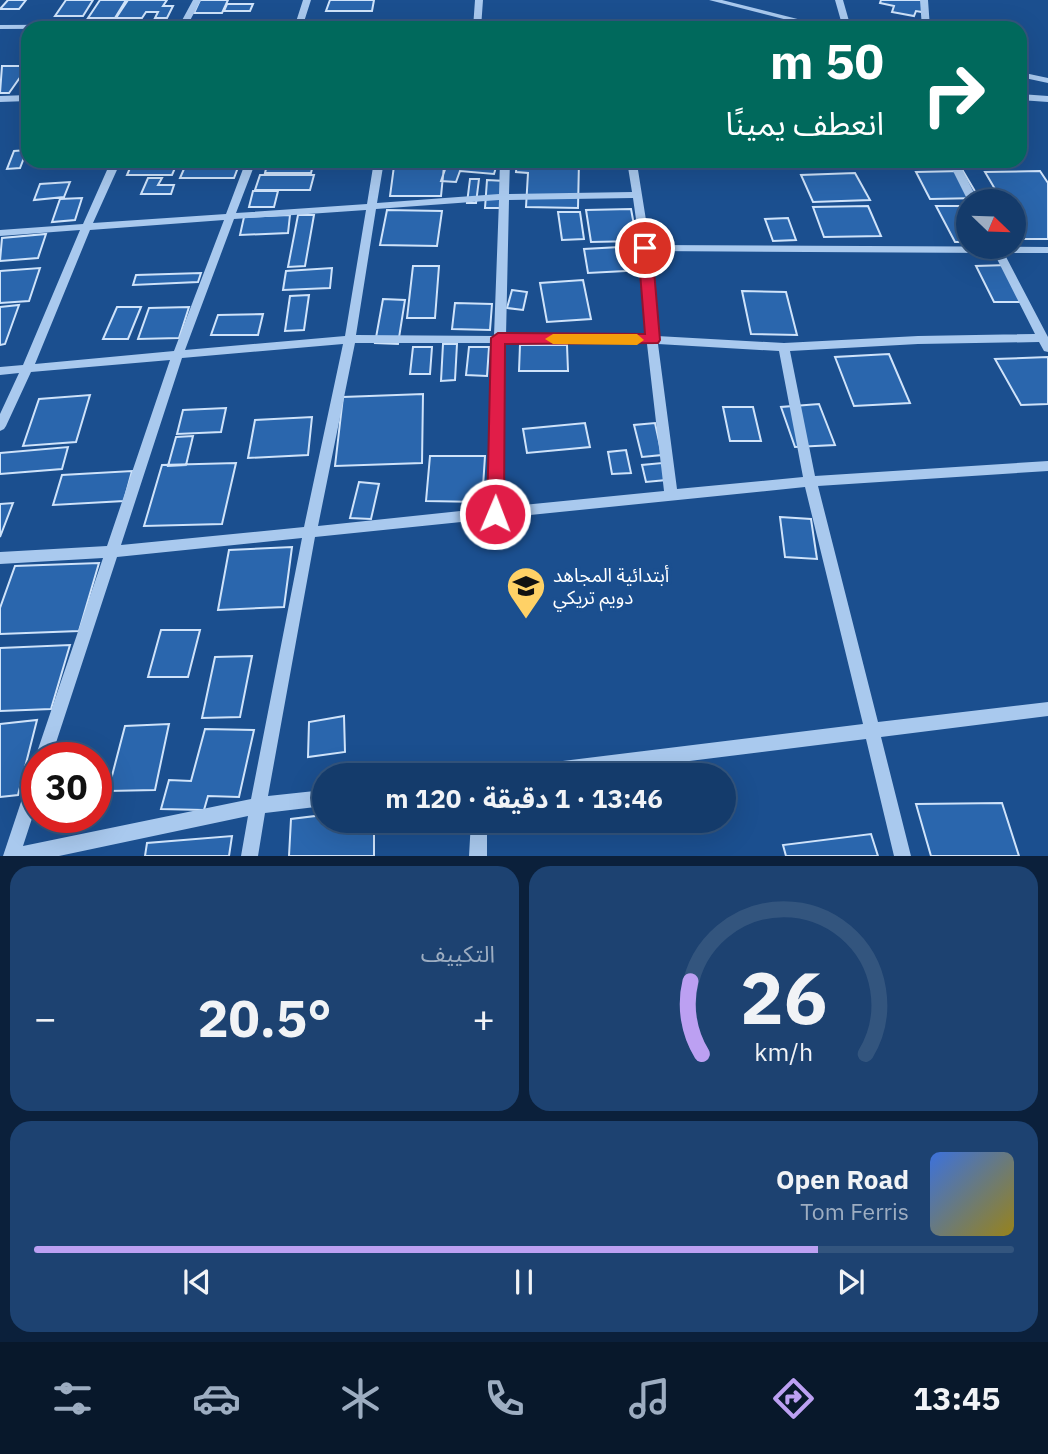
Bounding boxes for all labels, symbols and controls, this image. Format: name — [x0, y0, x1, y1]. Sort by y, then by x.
text: 50 m — [770, 29, 884, 92]
icon: right — [908, 49, 999, 140]
text: انعطف يمينًا — [725, 102, 884, 144]
north arrow — [956, 189, 1026, 259]
map controls — [956, 189, 1026, 259]
pin — [615, 218, 675, 278]
icon: arrive — [626, 229, 664, 267]
position arrow — [458, 477, 532, 551]
place label: أبتدائية المجاهد دويم تريكي — [553, 563, 670, 612]
school or university icon: أبتدائية المجاهد دويم تريكي — [505, 565, 547, 620]
speed limit sign: 30 — [21, 742, 112, 833]
text: 13:46 · 1 دقيقة · 120 m — [385, 781, 663, 815]
text: التكييف — [421, 938, 495, 968]
text: 26 — [740, 950, 827, 1045]
text: 20.5° — [197, 984, 332, 1051]
text: − — [34, 993, 57, 1042]
text: + — [472, 993, 495, 1042]
text: km/h — [754, 1035, 813, 1068]
text: Open Road — [776, 1162, 909, 1196]
text: Tom Ferris — [800, 1196, 909, 1226]
icon: previous — [178, 1263, 216, 1301]
icon: pause — [505, 1263, 543, 1301]
icon: next — [832, 1263, 870, 1301]
icon: filters — [48, 1374, 97, 1423]
icon: car — [192, 1374, 241, 1423]
icon: climate — [336, 1374, 385, 1423]
icon: phone — [480, 1374, 529, 1423]
icon: music — [625, 1374, 674, 1423]
icon: directions — [769, 1374, 818, 1423]
text: 13:45 — [913, 1377, 1000, 1419]

